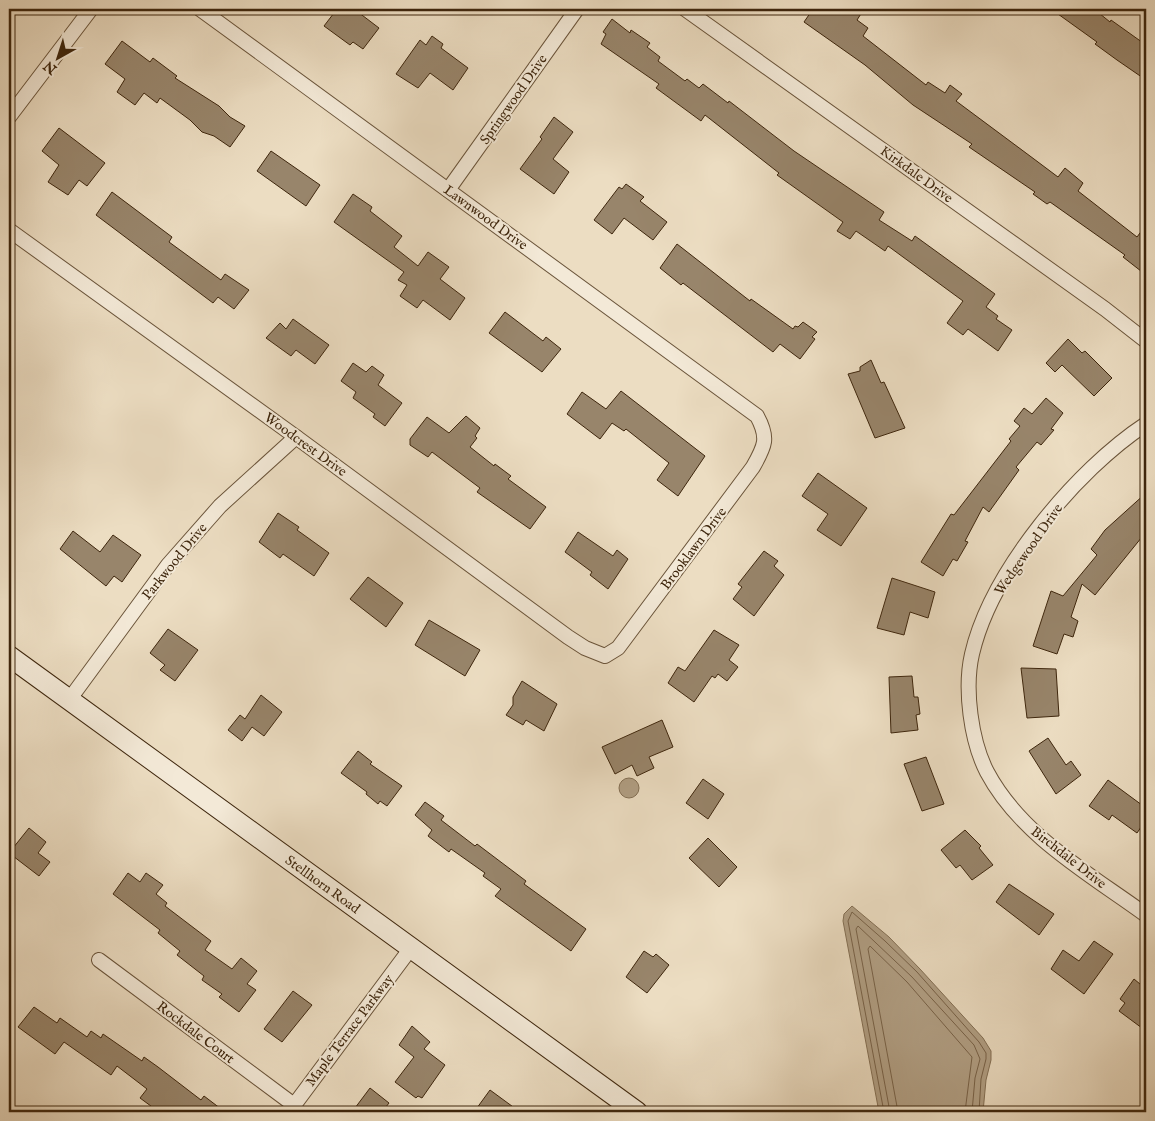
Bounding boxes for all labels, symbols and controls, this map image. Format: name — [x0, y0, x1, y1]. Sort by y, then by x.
north arrow — [32, 32, 82, 82]
street label: Springwood Drive — [476, 50, 552, 148]
text: N — [40, 57, 62, 79]
street label: Kirkdale Drive — [876, 142, 957, 208]
street label: Lawnwood Drive — [440, 181, 531, 255]
street label: Woodcrest Drive — [260, 409, 351, 481]
street label: Wedgewood Drive — [991, 500, 1067, 599]
street label: Brooklawn Drive — [657, 503, 731, 594]
street label: Parkwood Drive — [138, 519, 212, 604]
street label: Birchdale Drive — [1027, 823, 1110, 893]
street label: Stellhorn Road — [281, 852, 364, 918]
street label: Maple Terrace Parkway — [302, 971, 398, 1090]
street label: Rockdale Court — [153, 998, 238, 1068]

